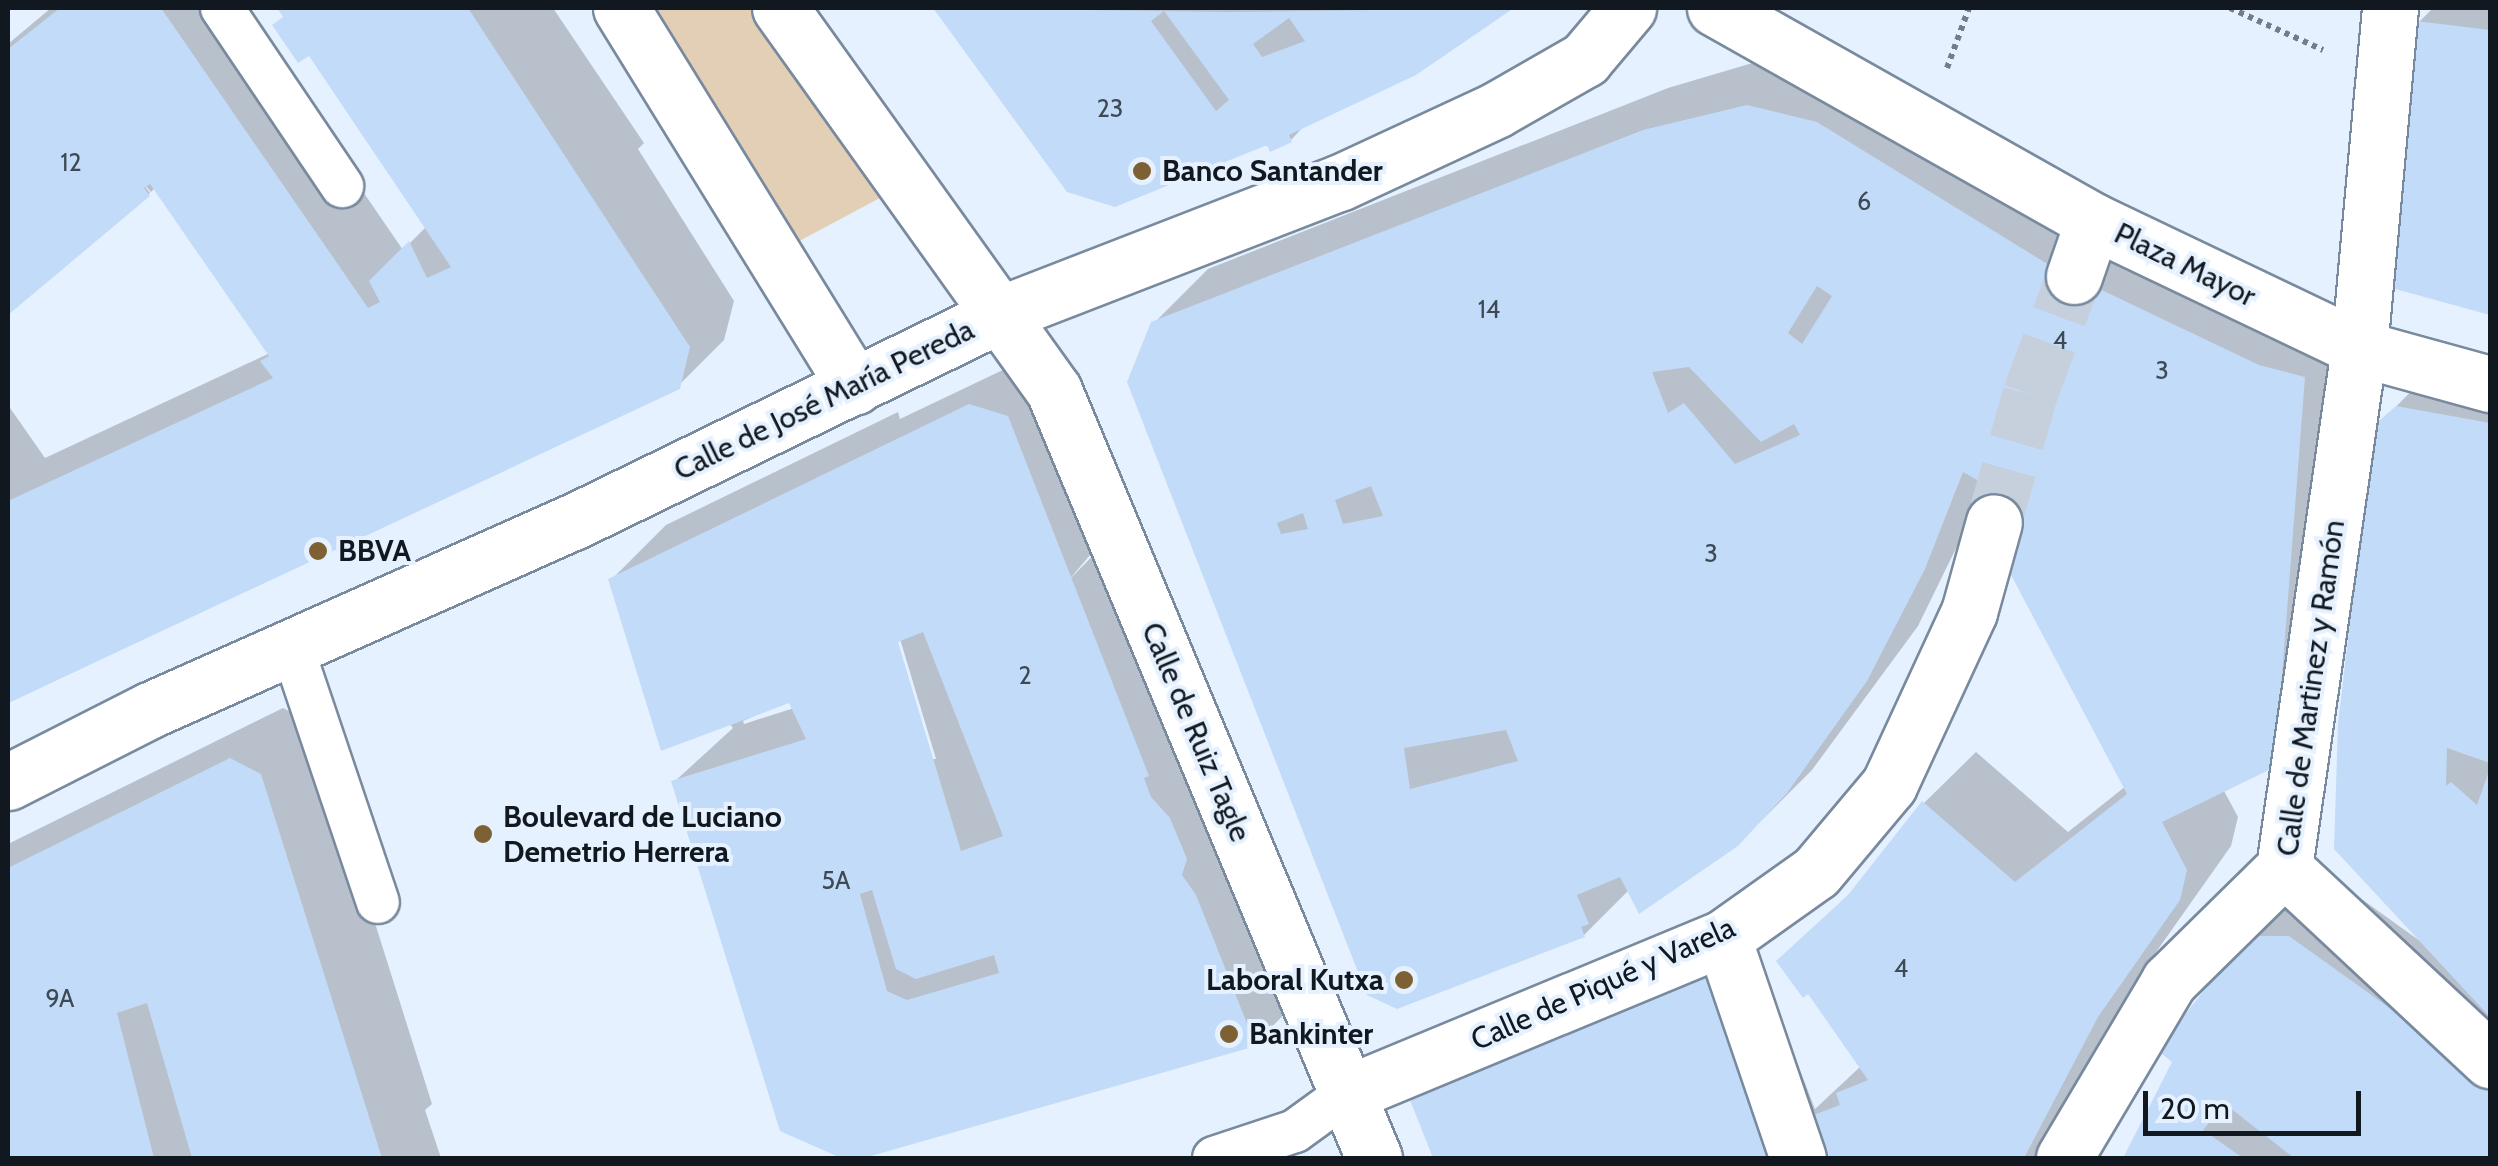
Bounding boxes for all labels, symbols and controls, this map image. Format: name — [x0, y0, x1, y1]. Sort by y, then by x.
house number: 23 — [1097, 93, 1123, 123]
house number: 12 — [60, 147, 82, 177]
place label: Banco Santander — [1162, 153, 1383, 189]
marker: Banco Santander — [1131, 160, 1153, 182]
house number: 6 — [1857, 186, 1871, 216]
street label: Plaza Mayor — [2109, 215, 2261, 315]
house number: 14 — [1478, 294, 1500, 324]
street label: Calle de José María Pereda — [668, 312, 980, 488]
house number: 4 — [2053, 325, 2067, 355]
house number: 3 — [2155, 355, 2169, 385]
street label: Calle de Martinez y Ramón — [2270, 518, 2352, 858]
place label: BBVA — [338, 533, 411, 569]
house number: 3 — [1704, 538, 1718, 568]
marker: BBVA — [307, 540, 329, 562]
street label: Calle de Ruiz Tagle — [1134, 617, 1258, 847]
house number: 2 — [1018, 660, 1032, 690]
place label: Boulevard de Luciano Demetrio Herrera — [503, 799, 782, 870]
marker: Boulevard de Luciano Demetrio Herrera — [472, 823, 494, 845]
house number: 5A — [822, 865, 850, 895]
street label: Calle de Piqué y Varela — [1466, 910, 1740, 1058]
house number: 4 — [1894, 953, 1908, 983]
place label: Laboral Kutxa — [1206, 962, 1384, 998]
marker: Laboral Kutxa — [1393, 969, 1415, 991]
house number: 9A — [46, 983, 74, 1013]
place label: Bankinter — [1249, 1016, 1373, 1052]
marker: Bankinter — [1218, 1023, 1240, 1045]
scale bar — [2148, 1071, 2366, 1133]
text: 20 m — [2160, 1090, 2230, 1127]

